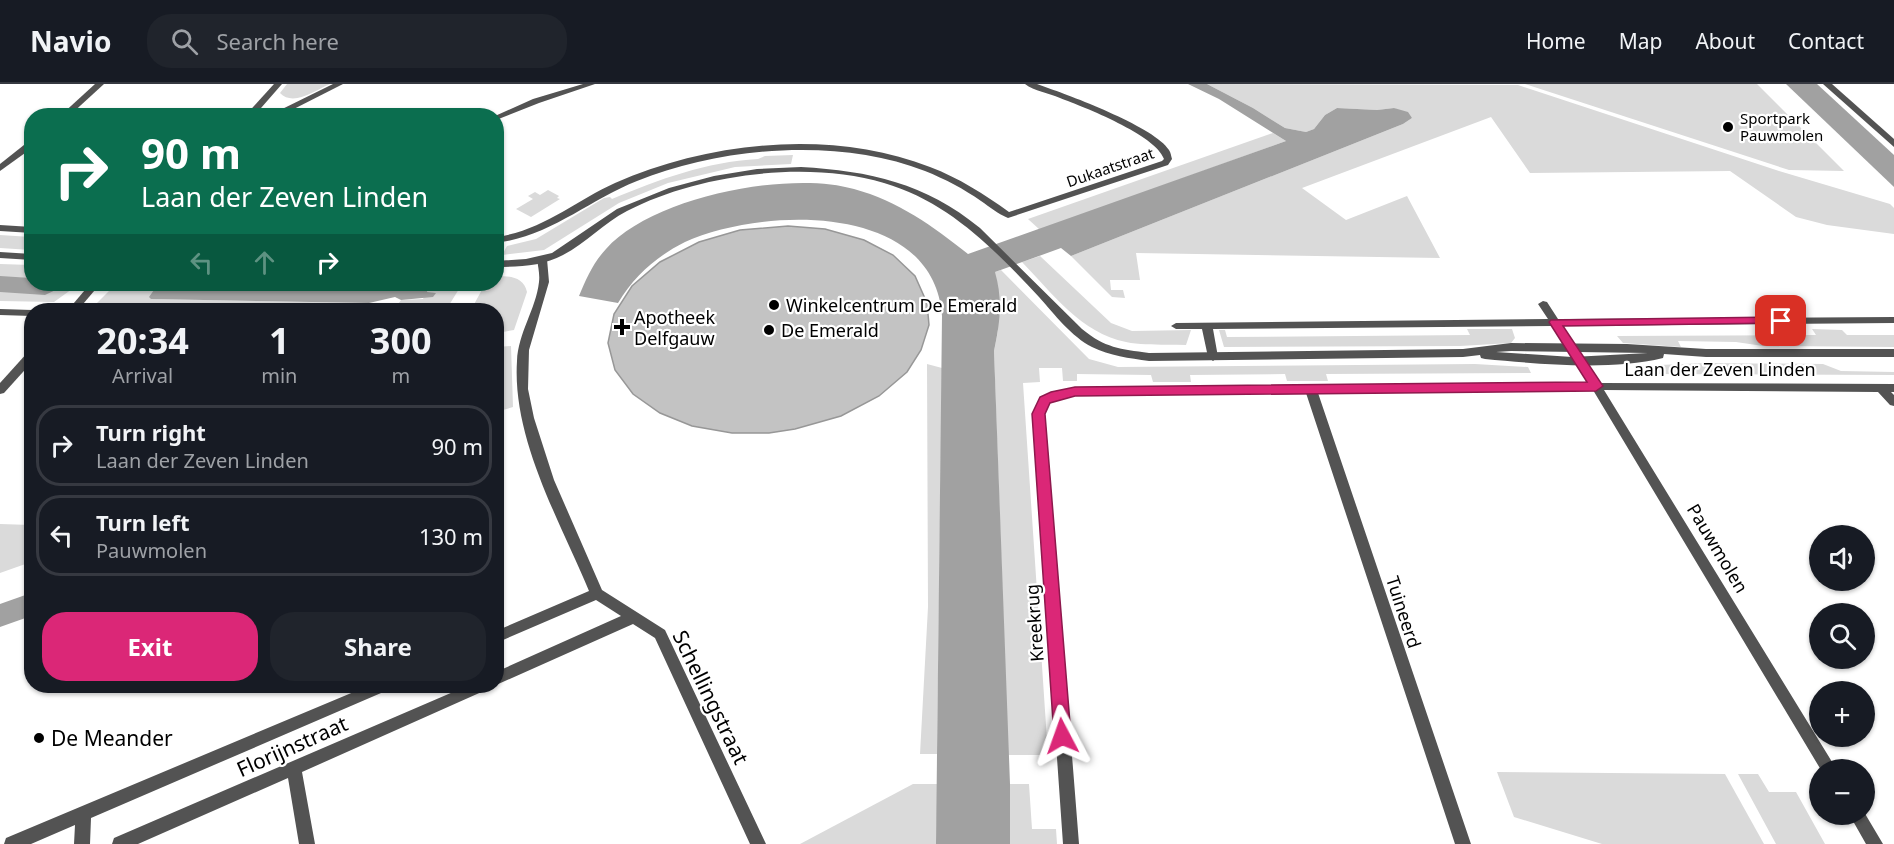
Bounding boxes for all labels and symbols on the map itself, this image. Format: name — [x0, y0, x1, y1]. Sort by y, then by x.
place label: Sportpark Pauwmolen — [1740, 108, 1823, 145]
marker: Sportpark Pauwmolen — [1721, 120, 1735, 134]
street label: Dukaatstraat — [1064, 143, 1157, 191]
place label: Winkelcentrum De Emerald — [786, 293, 1017, 317]
pin — [1755, 295, 1806, 346]
marker: Winkelcentrum De Emerald — [767, 298, 781, 312]
place label: Apotheek Delfgauw — [634, 305, 715, 350]
place label: De Emerald — [781, 318, 879, 342]
marker: Apotheek Delfgauw — [615, 320, 629, 334]
marker: De Emerald — [762, 323, 776, 337]
street label: Laan der Zeven Linden — [1624, 357, 1816, 381]
street label: Pauwmolen — [1682, 499, 1754, 597]
street label: Tuineerd — [1381, 573, 1427, 651]
street label: Kreekrug — [1019, 583, 1049, 663]
street label: Schellingstraat — [666, 625, 756, 769]
position arrow — [1030, 704, 1094, 768]
street label: Florijnstraat — [232, 709, 352, 783]
place label: De Meander — [51, 724, 173, 752]
marker: De Meander — [32, 731, 46, 745]

